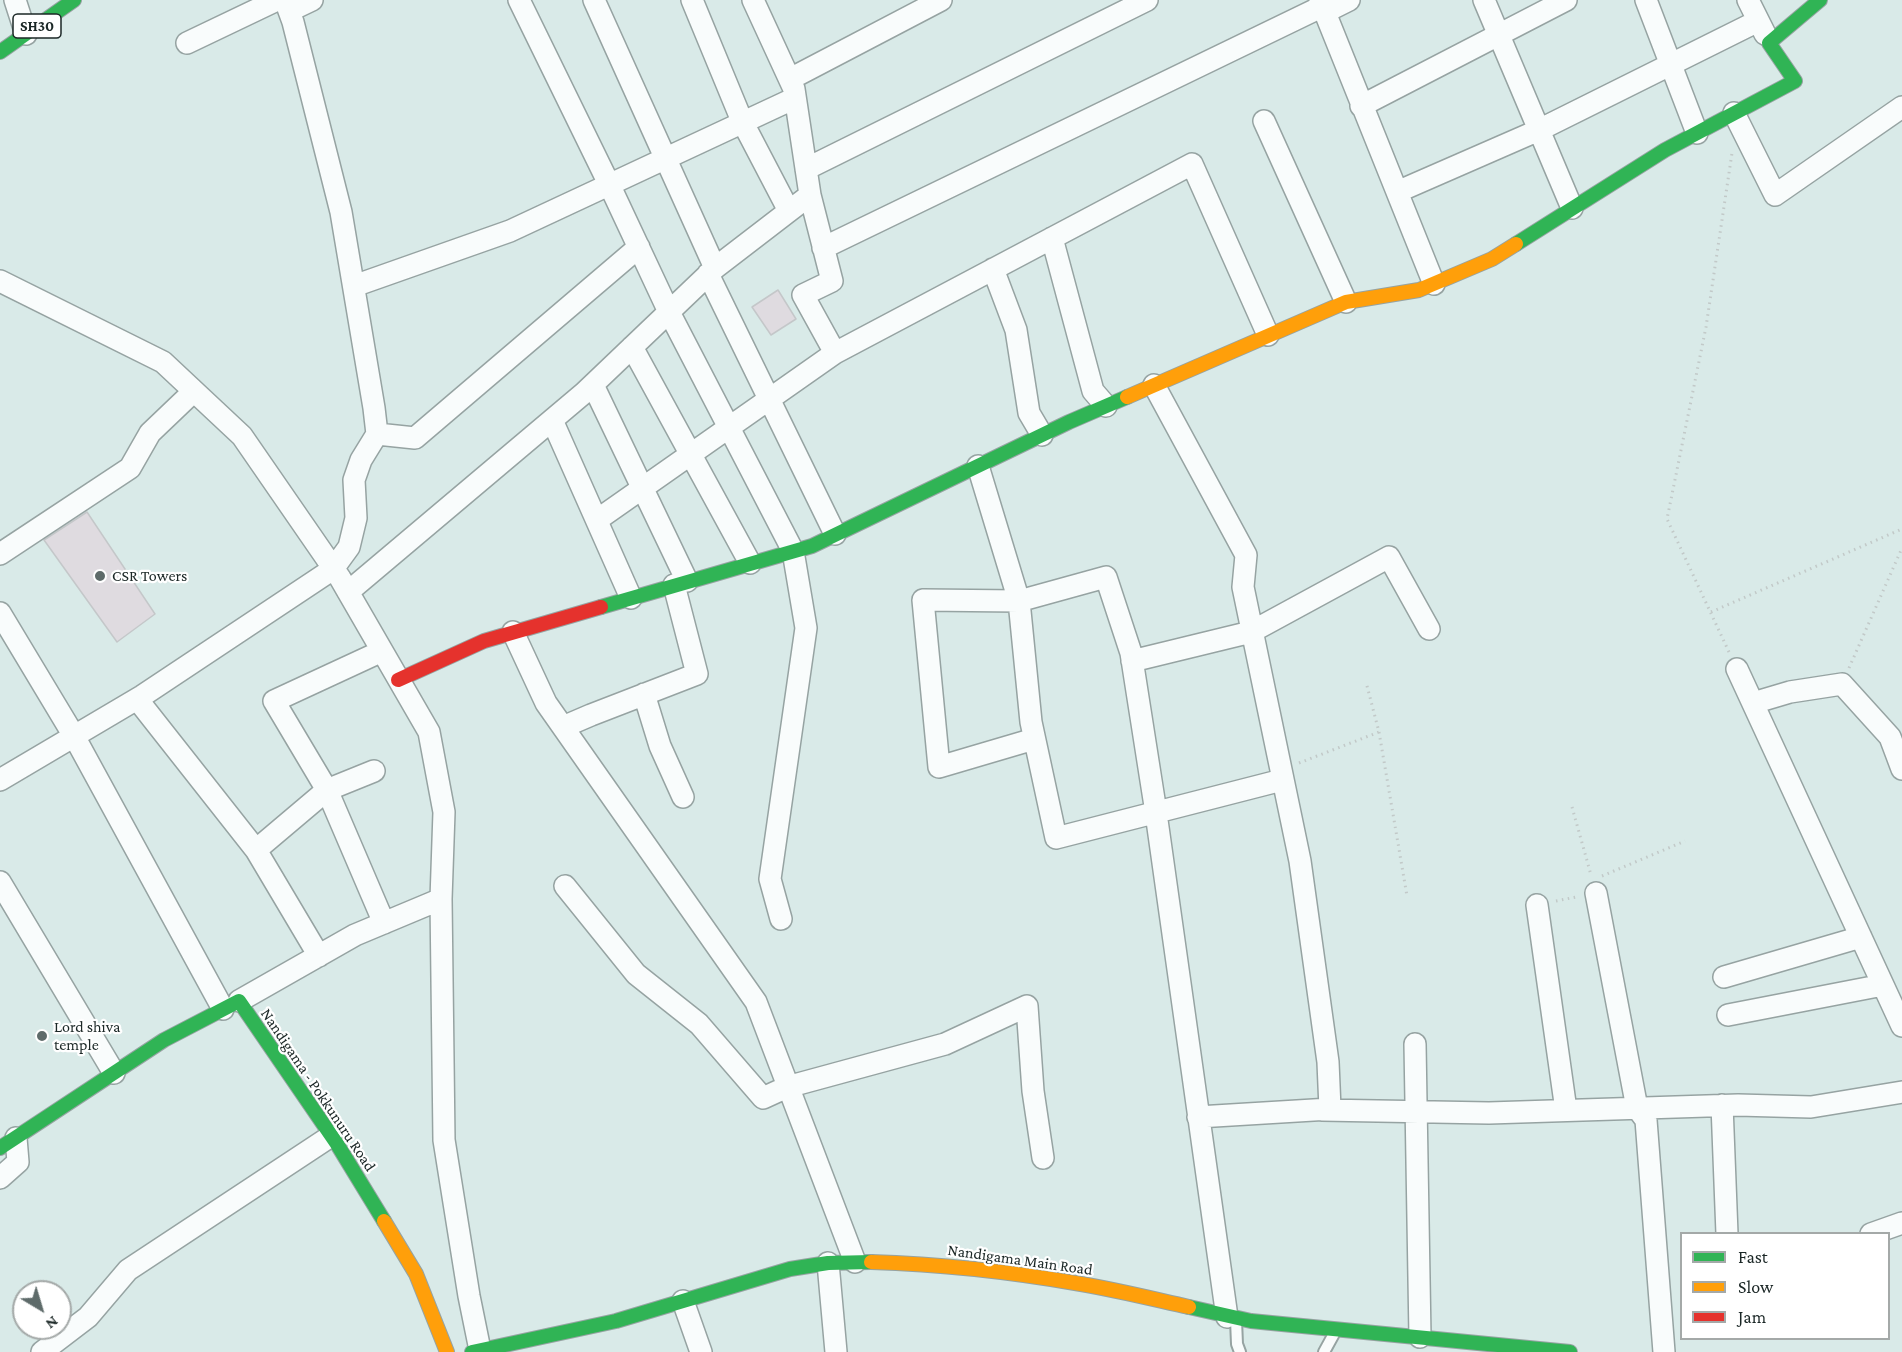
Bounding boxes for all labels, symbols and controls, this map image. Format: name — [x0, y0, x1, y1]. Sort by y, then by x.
road number: SH30 — [13, 14, 61, 38]
place label: CSR Towers — [112, 566, 187, 586]
marker: CSR Towers — [93, 569, 107, 583]
street label: Nandigama - Pokkunuru Road — [256, 1005, 380, 1175]
place label: Lord shiva temple — [54, 1017, 120, 1055]
marker: Lord shiva temple — [35, 1029, 49, 1043]
legend — [1680, 1232, 1890, 1340]
street label: Nandigama Main Road — [946, 1240, 1094, 1280]
text: Fast — [1738, 1247, 1768, 1267]
text: Slow — [1738, 1277, 1773, 1297]
north arrow — [12, 1280, 72, 1340]
text: Jam — [1738, 1307, 1766, 1327]
text: N — [43, 1313, 62, 1333]

